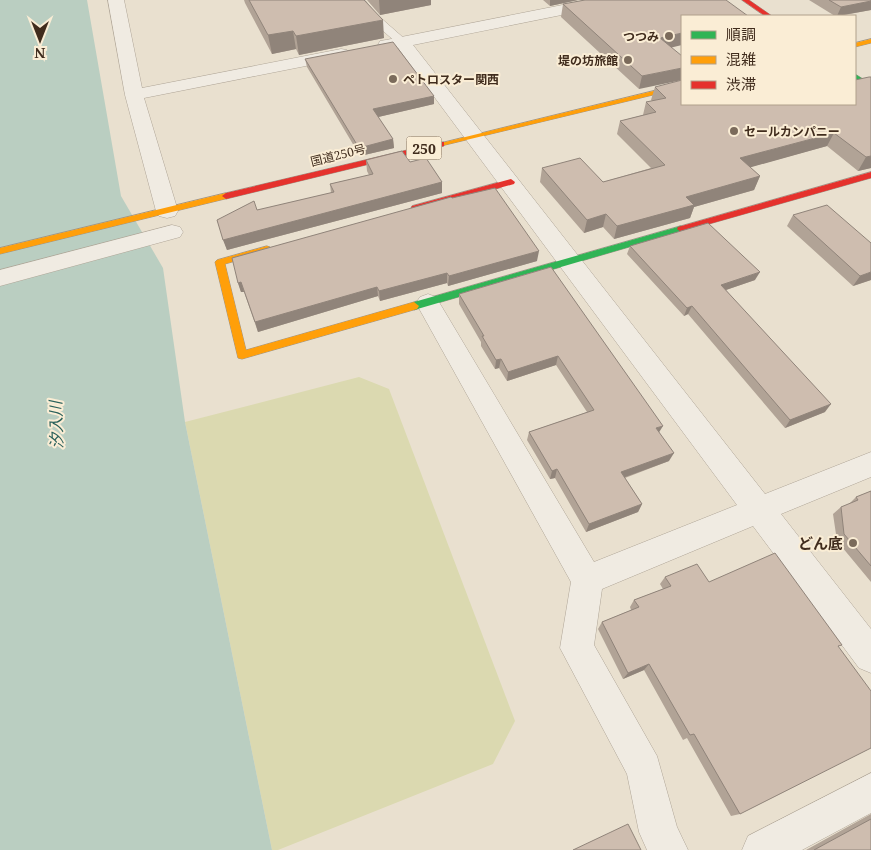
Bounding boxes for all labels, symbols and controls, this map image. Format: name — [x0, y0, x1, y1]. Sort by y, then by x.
north arrow — [15, 15, 65, 65]
legend — [681, 15, 856, 105]
text: 順調 — [726, 24, 756, 44]
place label: つつみ — [623, 28, 659, 45]
marker: つつみ — [663, 30, 675, 42]
text: N — [34, 44, 46, 63]
text: 混雑 — [726, 49, 756, 69]
place label: 堤の坊旅館 — [558, 52, 618, 69]
marker: 堤の坊旅館 — [622, 54, 634, 66]
place label: ペトロスター関西 — [403, 71, 499, 88]
marker: ペトロスター関西 — [387, 73, 399, 85]
text: 渋滞 — [726, 74, 756, 94]
place label: セールカンパニー — [744, 123, 840, 140]
marker: セールカンパニー — [728, 125, 740, 137]
road number: 250 — [406, 136, 442, 160]
street label: 国道250号 — [309, 140, 367, 170]
water label: 汐入川 — [44, 399, 68, 449]
place label: どん底 — [798, 533, 843, 553]
marker: どん底 — [847, 537, 859, 549]

